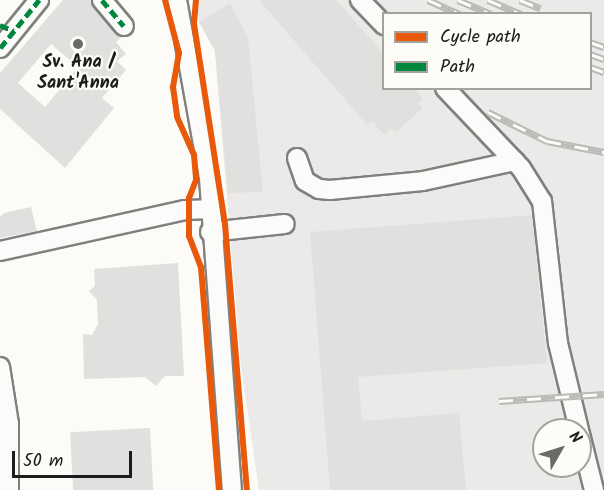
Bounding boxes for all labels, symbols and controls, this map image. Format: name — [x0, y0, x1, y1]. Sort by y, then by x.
legend — [382, 12, 592, 90]
text: Cycle path — [440, 23, 521, 52]
marker: Sv. Ana / Sant'Anna — [71, 37, 85, 51]
place label: Sv. Ana / Sant'Anna — [37, 53, 119, 96]
text: Path — [440, 53, 475, 82]
north arrow — [532, 418, 592, 478]
text: N — [562, 426, 588, 449]
scale bar — [15, 439, 135, 477]
text: 50 m — [23, 447, 63, 476]

